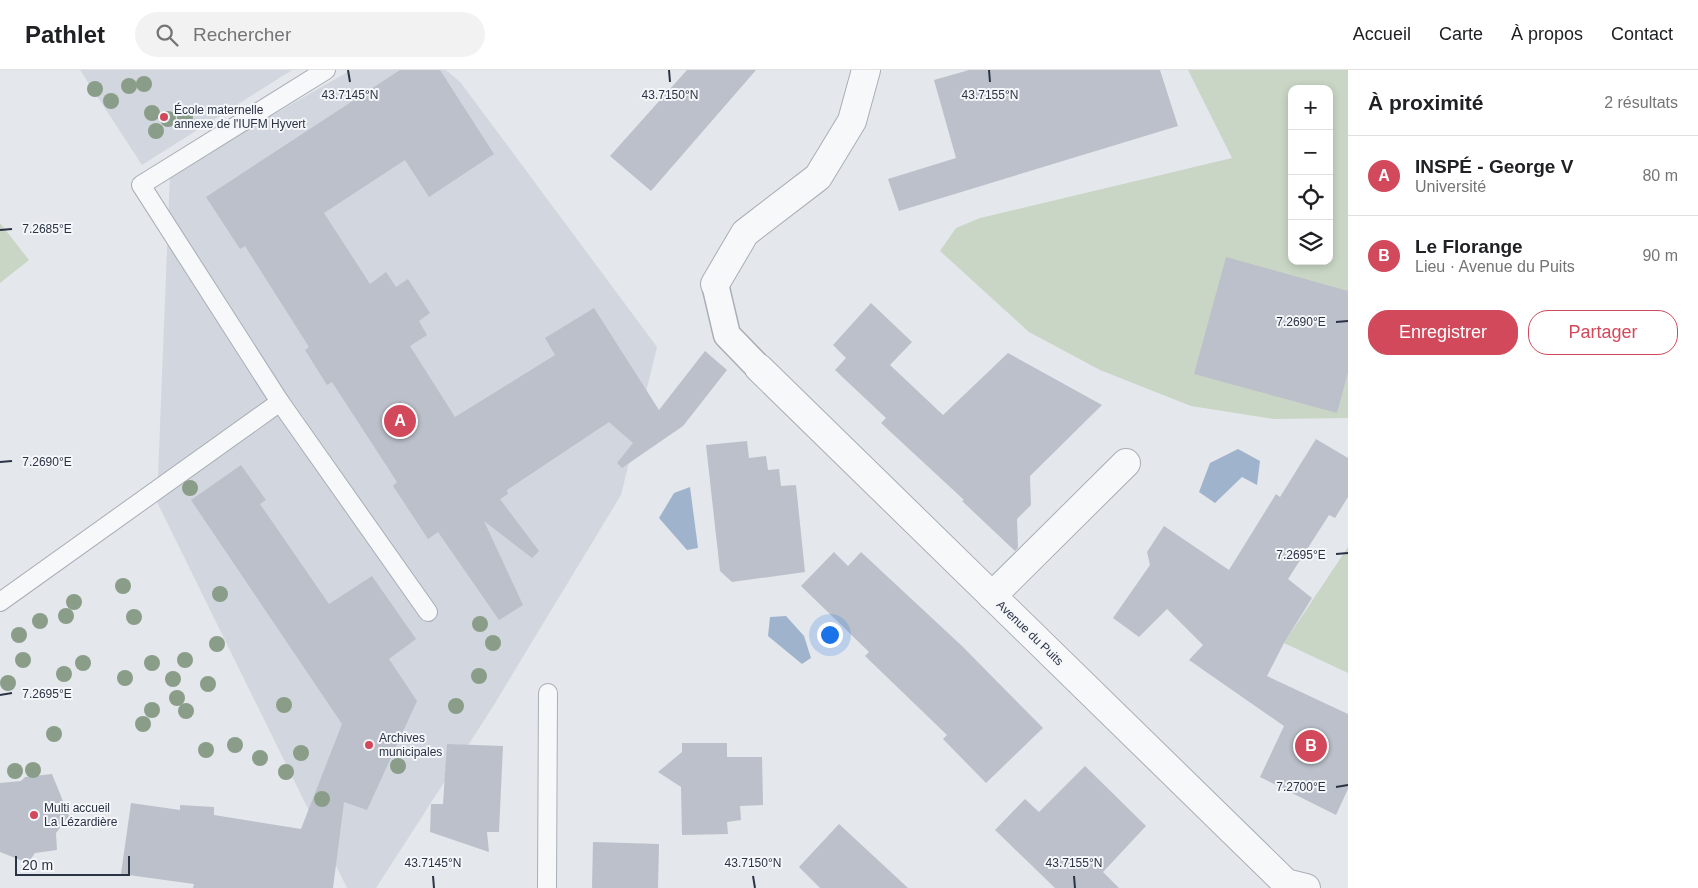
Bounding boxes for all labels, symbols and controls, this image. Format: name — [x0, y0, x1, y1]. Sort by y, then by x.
search box — [135, 12, 485, 57]
text: Pathlet — [25, 21, 105, 48]
icon: search — [153, 21, 181, 49]
text: Rechercher — [193, 24, 291, 45]
text: Accueil — [1353, 24, 1411, 44]
text: Carte — [1439, 24, 1483, 44]
text: À propos — [1511, 24, 1583, 44]
text: Contact — [1611, 24, 1673, 44]
map controls — [1288, 85, 1333, 265]
button: + — [1288, 85, 1333, 130]
text: 43.7145°N — [322, 88, 378, 102]
text: 43.7150°N — [642, 88, 698, 102]
text: 43.7155°N — [962, 88, 1018, 102]
text: À proximité — [1368, 91, 1484, 114]
text: 2 résultats — [1604, 94, 1678, 111]
place label: École maternelle annexe de l'IUFM Hyvert — [174, 102, 306, 131]
marker: École maternelle annexe de l'IUFM Hyvert — [158, 111, 170, 123]
button: − — [1288, 130, 1333, 175]
text: INSPÉ - George V — [1415, 156, 1573, 177]
text: A — [1378, 167, 1390, 184]
text: 80 m — [1642, 167, 1678, 184]
button: locate — [1288, 175, 1333, 220]
text: Université — [1415, 178, 1486, 195]
button: layers — [1288, 220, 1333, 265]
text: 7.2685°E — [22, 222, 72, 236]
text: Le Florange — [1415, 236, 1523, 257]
text: B — [1378, 247, 1390, 264]
text: 90 m — [1642, 247, 1678, 264]
text: Lieu · Avenue du Puits — [1415, 258, 1575, 275]
button: Enregistrer — [1368, 310, 1518, 355]
button: Partager — [1528, 310, 1678, 355]
text: 7.2690°E — [1276, 315, 1326, 329]
pin: A — [384, 402, 416, 440]
text: 7.2690°E — [22, 455, 72, 469]
text: 7.2695°E — [1276, 548, 1326, 562]
street label: Avenue du Puits — [994, 598, 1066, 668]
your location — [817, 622, 843, 648]
text: 7.2695°E — [22, 687, 72, 701]
pin: B — [1295, 727, 1327, 765]
place label: Archives municipales — [379, 731, 442, 759]
marker: Archives municipales — [363, 739, 375, 751]
text: 7.2700°E — [1276, 780, 1326, 794]
place label: Multi accueil La Lézardière — [44, 801, 118, 829]
marker: Multi accueil La Lézardière — [28, 809, 40, 821]
scale bar — [15, 853, 130, 876]
text: 43.7145°N — [405, 856, 461, 870]
text: 43.7150°N — [725, 856, 781, 870]
text: 43.7155°N — [1046, 856, 1102, 870]
text: 20 m — [22, 857, 53, 873]

